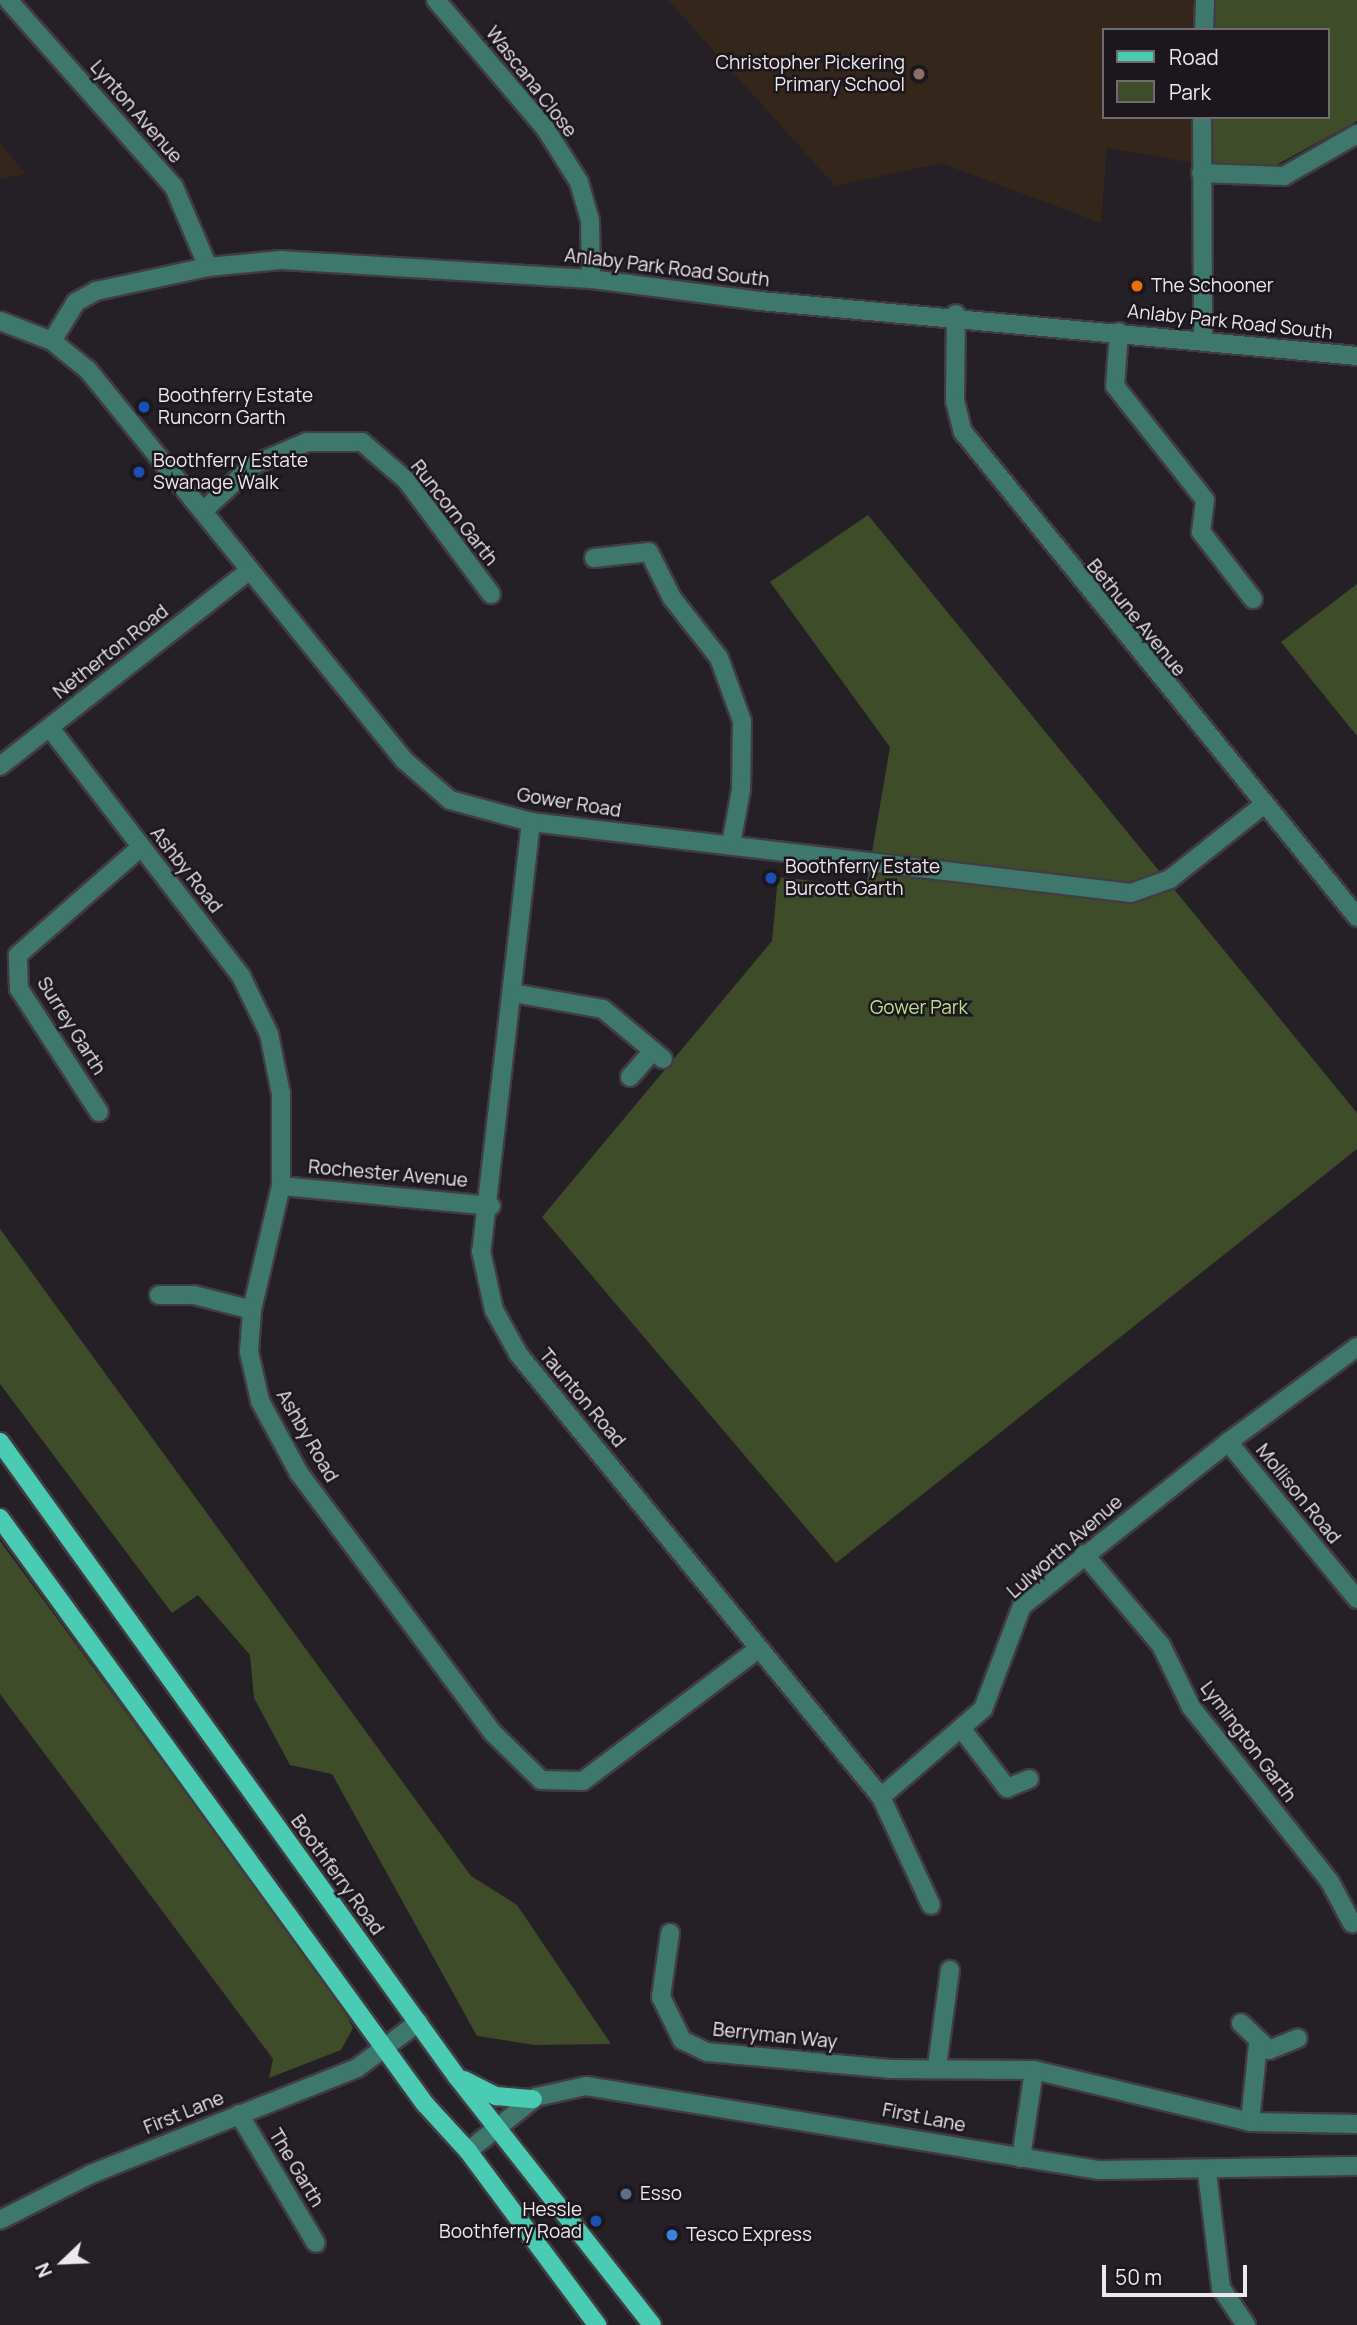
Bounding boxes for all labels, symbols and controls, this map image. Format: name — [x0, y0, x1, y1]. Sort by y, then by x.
street label: Wascana Close — [481, 22, 581, 142]
legend — [1102, 28, 1329, 119]
text: Road — [1169, 43, 1219, 71]
place label: Christopher Pickering Primary School — [716, 52, 905, 96]
street label: Lynton Avenue — [85, 56, 187, 168]
marker: Christopher Pickering Primary School — [911, 66, 927, 82]
text: Park — [1169, 78, 1211, 106]
street label: Anlaby Park Road South — [563, 244, 771, 292]
place label: The Schooner — [1151, 275, 1274, 297]
marker: The Schooner — [1129, 278, 1145, 294]
street label: Anlaby Park Road South — [1126, 300, 1334, 344]
place label: Boothferry Estate Runcorn Garth — [158, 385, 313, 429]
marker: Boothferry Estate Runcorn Garth — [136, 399, 152, 415]
place label: Boothferry Estate Swanage Walk — [153, 450, 308, 494]
street label: Runcorn Garth — [406, 456, 502, 570]
marker: Boothferry Estate Swanage Walk — [131, 464, 147, 480]
street label: Bethune Avenue — [1082, 555, 1190, 681]
street label: Netherton Road — [49, 600, 173, 704]
street label: Gower Road — [515, 784, 623, 822]
street label: Ashby Road — [145, 822, 227, 918]
place label: Boothferry Estate Burcott Garth — [785, 856, 940, 900]
marker: Boothferry Estate Burcott Garth — [763, 870, 779, 886]
street label: Surrey Garth — [32, 973, 110, 1079]
park label: Gower Park — [870, 997, 968, 1019]
street label: Rochester Avenue — [307, 1156, 469, 1192]
street label: Taunton Road — [534, 1344, 630, 1452]
street label: Ashby Road — [271, 1386, 343, 1486]
street label: Mollison Road — [1251, 1439, 1345, 1549]
street label: Lulworth Avenue — [1003, 1491, 1127, 1603]
street label: Lymington Garth — [1195, 1677, 1301, 1807]
street label: Boothferry Road — [286, 1810, 388, 1940]
street label: Berryman Way — [712, 2018, 838, 2054]
street label: First Lane — [141, 2087, 227, 2139]
street label: First Lane — [880, 2099, 968, 2137]
street label: The Garth — [264, 2125, 328, 2211]
place label: Esso — [640, 2183, 682, 2205]
marker: Esso — [618, 2186, 634, 2202]
place label: Hessle Boothferry Road — [439, 2199, 582, 2243]
marker: Hessle Boothferry Road — [588, 2213, 604, 2229]
place label: Tesco Express — [686, 2224, 812, 2246]
north arrow — [28, 2227, 98, 2297]
marker: Tesco Express — [664, 2227, 680, 2243]
scale bar — [1105, 2252, 1250, 2296]
text: N — [29, 2259, 58, 2282]
text: 50 m — [1115, 2263, 1162, 2291]

